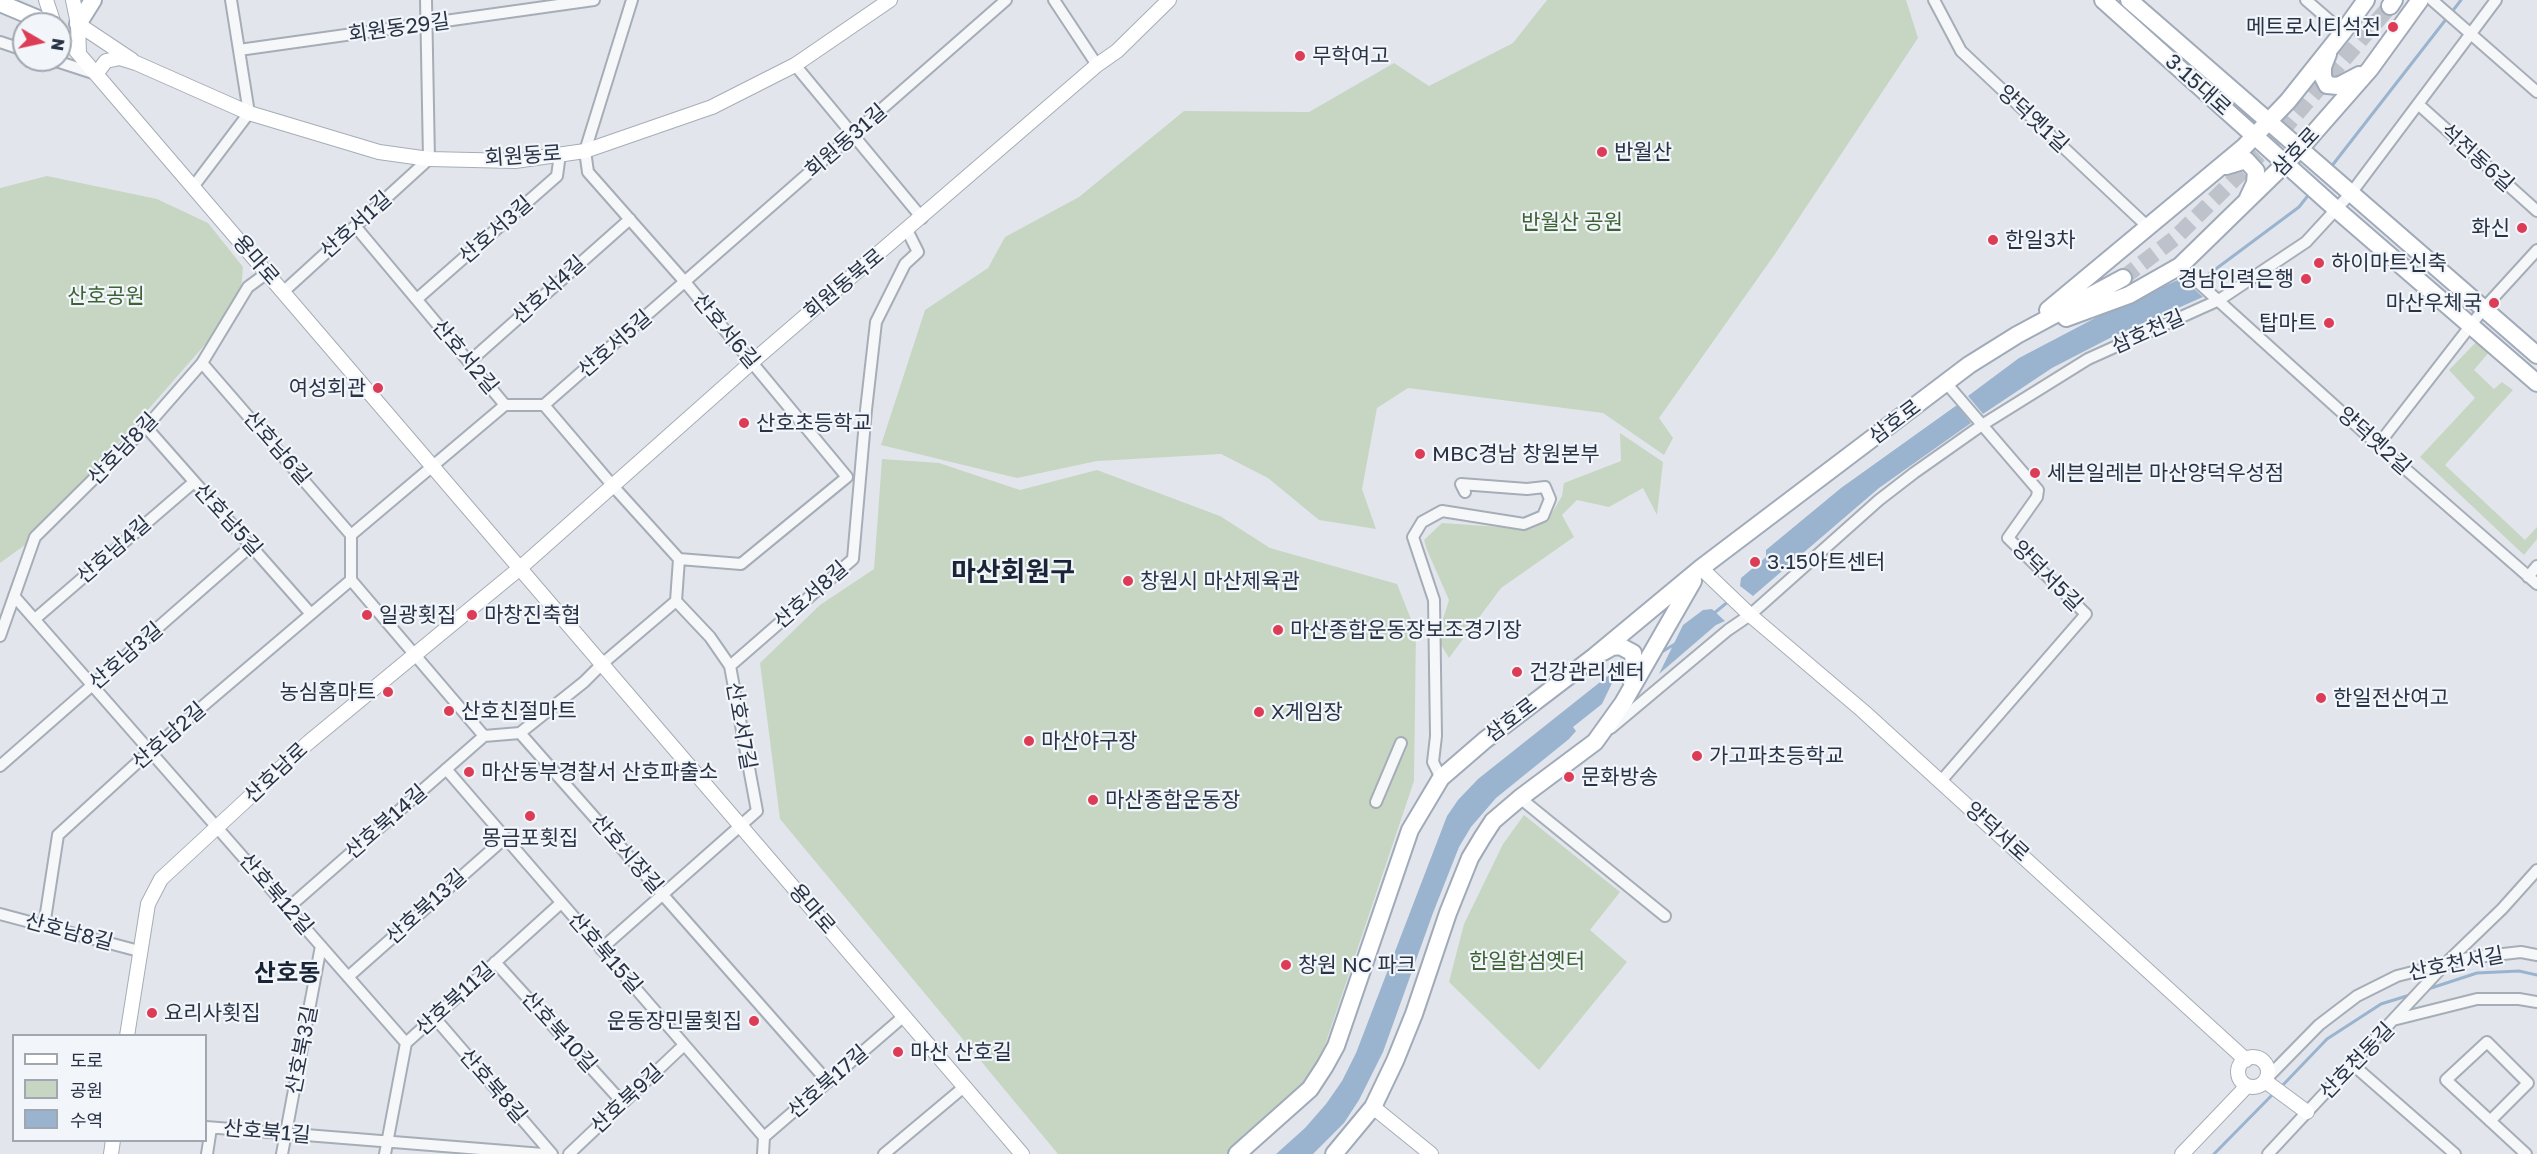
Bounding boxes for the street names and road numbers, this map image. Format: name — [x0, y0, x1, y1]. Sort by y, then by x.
street label: 회원동29길 — [347, 8, 451, 48]
street label: 3·15대로 — [2160, 49, 2236, 121]
street label: 양덕옛1길 — [1992, 80, 2074, 158]
street label: 회원동31길 — [800, 99, 892, 183]
street label: 석전동6길 — [2435, 119, 2519, 197]
street label: 삼호로 — [2267, 122, 2325, 182]
street label: 회원동로 — [484, 141, 562, 171]
street label: 산호서1길 — [315, 186, 397, 264]
street label: 산호서3길 — [454, 191, 538, 269]
street label: 용마로 — [227, 230, 285, 290]
street label: 회원동북로 — [799, 243, 889, 325]
street label: 산호서4길 — [507, 250, 591, 330]
street label: 산호서6길 — [687, 288, 765, 374]
street label: 산호서5길 — [573, 305, 657, 383]
street label: 삼호천길 — [2108, 305, 2188, 359]
street label: 산호서2길 — [427, 315, 503, 399]
street label: 삼호로 — [1864, 394, 1926, 450]
street label: 양덕옛2길 — [2332, 402, 2416, 480]
street label: 산호남6길 — [238, 406, 316, 490]
street label: 산호남8길 — [83, 408, 163, 490]
street label: 산호남5길 — [189, 478, 267, 562]
street label: 산호남4길 — [72, 511, 156, 589]
street label: 양덕서5길 — [2006, 535, 2088, 617]
street label: 산호서8길 — [769, 556, 853, 634]
street label: 산호남3길 — [84, 617, 168, 695]
street label: 산호서7길 — [721, 680, 761, 772]
street label: 삼호로 — [1480, 692, 1542, 748]
street label: 산호남2길 — [127, 697, 211, 775]
street label: 산호남로 — [239, 737, 313, 809]
street label: 산호북14길 — [340, 780, 432, 864]
street label: 양덕서로 — [1960, 797, 2034, 867]
street label: 산호시장길 — [586, 809, 668, 899]
street label: 산호북12길 — [234, 848, 318, 940]
street label: 산호북13길 — [381, 864, 471, 950]
street label: 용마로 — [783, 879, 841, 939]
street label: 산호북15길 — [563, 907, 647, 999]
street label: 산호남8길 — [22, 908, 116, 956]
street label: 산호천서길 — [2406, 942, 2506, 986]
street label: 산호북11길 — [410, 957, 500, 1041]
street label: 산호북10길 — [516, 986, 602, 1078]
street label: 산호북3길 — [281, 1004, 323, 1096]
street label: 산호천동길 — [2314, 1018, 2400, 1104]
street label: 산호북17길 — [783, 1040, 873, 1124]
street label: 산호북8길 — [454, 1044, 532, 1128]
street label: 산호북9길 — [586, 1059, 668, 1139]
street label: 산호북1길 — [222, 1116, 312, 1148]

